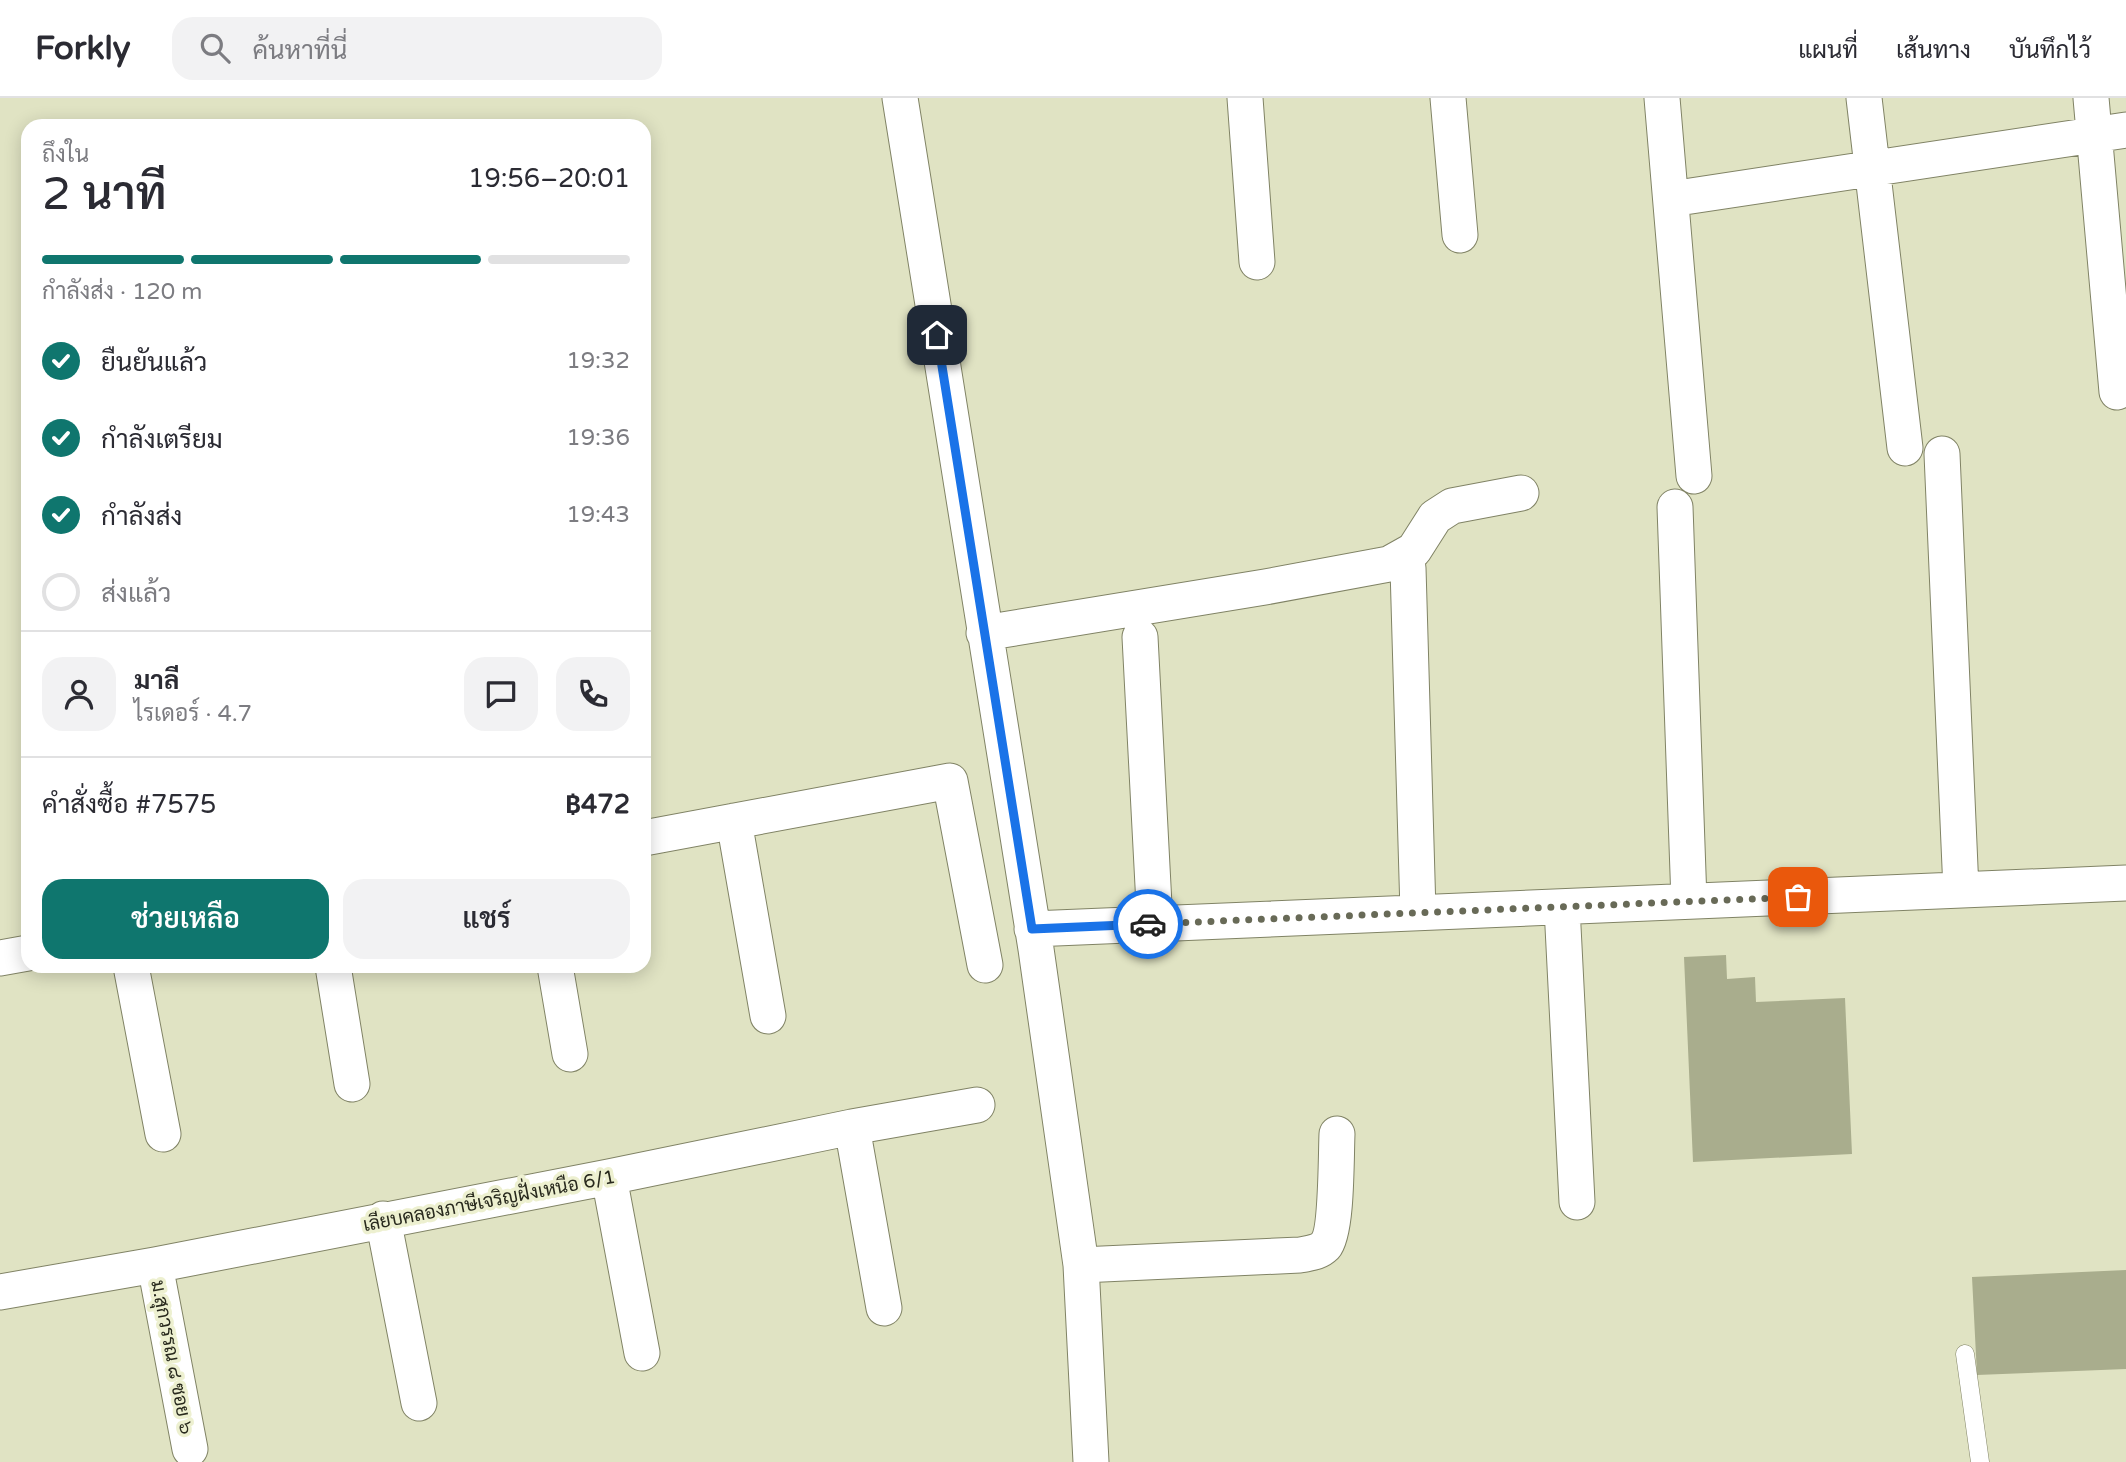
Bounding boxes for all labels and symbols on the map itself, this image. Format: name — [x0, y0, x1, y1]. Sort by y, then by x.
pin — [907, 305, 967, 365]
pin — [1768, 867, 1828, 927]
courier — [1113, 889, 1183, 959]
street label: เลียบคลองภาษีเจริญฝั่งเหนือ 6/1 — [360, 1159, 617, 1236]
street label: ม.สุกวรรณ ๘ ซอย ๖ — [145, 1278, 198, 1436]

